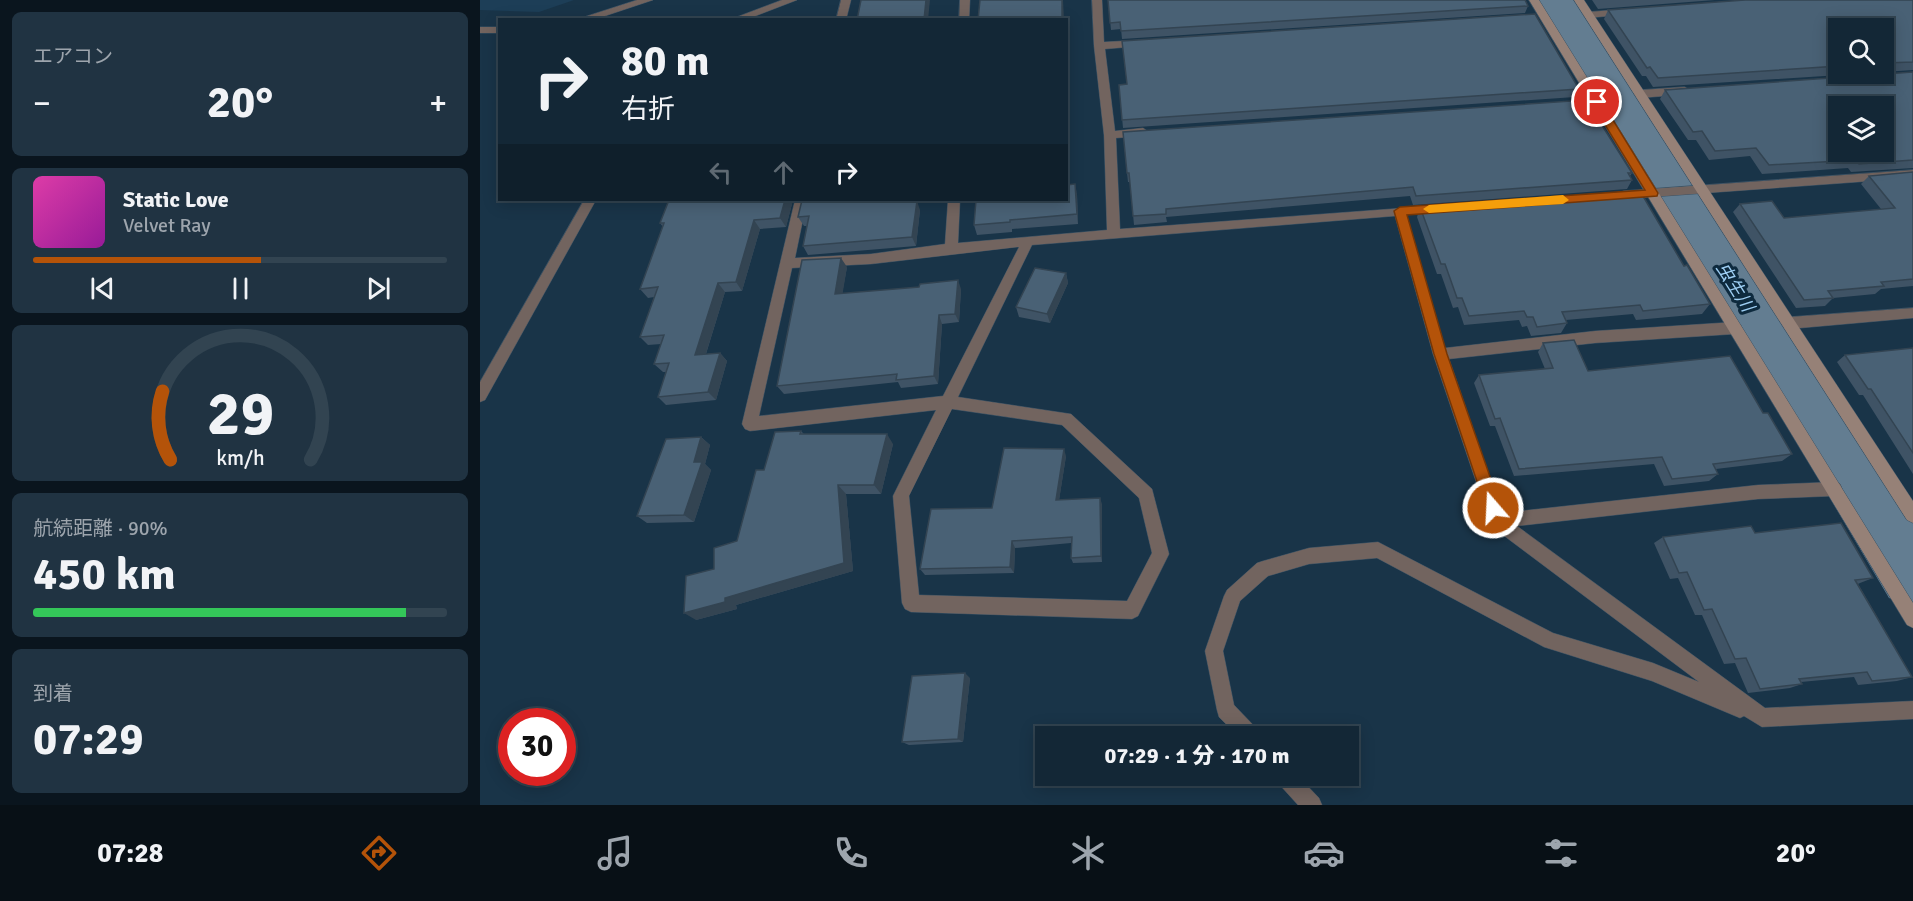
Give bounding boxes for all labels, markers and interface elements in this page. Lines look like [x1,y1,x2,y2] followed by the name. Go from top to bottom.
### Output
[1828,18,1894,162] map controls
[1828,18,1894,84] button: search
[621,36,710,87] text: 80 m
[522,42,600,120] icon: right
[33,44,113,69] text: エアコン
[207,75,273,130] text: 20°
[1571,76,1622,127] pin
[33,83,51,124] text: −
[429,83,447,124] text: +
[1580,85,1613,118] icon: arrive
[621,93,675,126] text: 右折
[1828,96,1894,162] button: layers
[704,156,737,189] icon: left
[767,156,800,189] icon: ahead
[830,156,863,189] icon: right
[123,186,229,213] text: Static Love
[123,213,211,238] text: Velvet Ray
[1711,258,1760,317] water label: 虫生川
[86,272,119,305] icon: previous
[224,272,257,305] icon: pause
[362,272,395,305] icon: next
[206,375,274,452] text: 29
[216,445,264,471] text: km/h
[1461,476,1525,540] position arrow
[33,516,168,541] text: 航続距離 · 90%
[33,547,176,602] text: 450 km
[33,681,73,706] text: 到着
[498,708,576,786] speed limit sign: 30
[33,712,143,767] text: 07:29
[1105,742,1289,769] text: 07:29 · 1 分 · 170 m
[358,832,400,874] icon: directions
[594,832,636,874] icon: music
[830,832,872,874] icon: phone
[1067,832,1109,874] icon: climate
[1303,832,1345,874] icon: car
[1540,832,1582,874] icon: filters
[97,837,163,870] text: 07:28
[1776,837,1816,870] text: 20°

